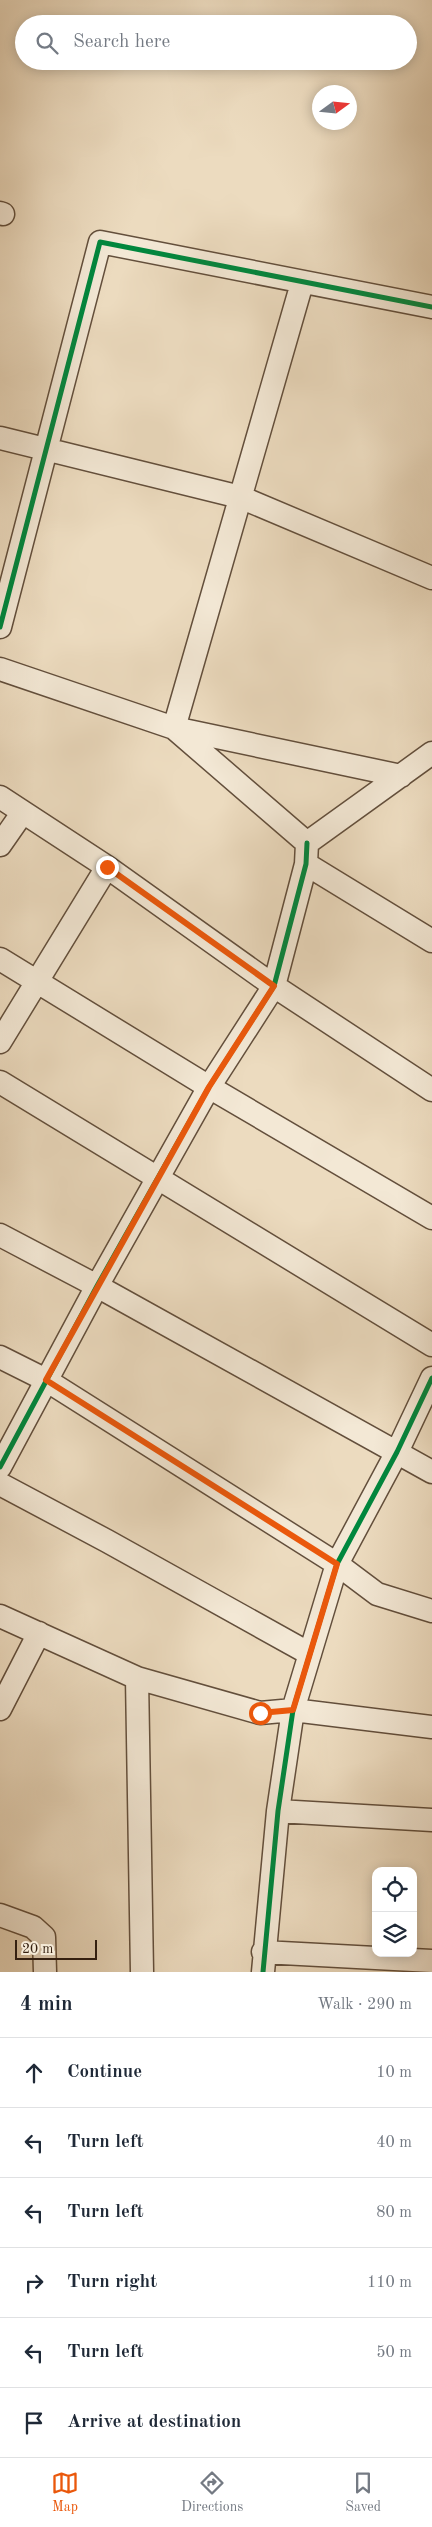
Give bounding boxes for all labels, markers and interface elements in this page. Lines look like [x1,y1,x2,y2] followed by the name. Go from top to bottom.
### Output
[15,15,417,70] search box
[33,29,61,57] icon: search
[73,33,170,52] text: Search here
[312,85,357,130] north arrow
[96,856,119,879] route end
[249,1702,272,1725] route start
[372,1867,417,1957] map controls
[372,1867,417,1912] button: locate
[372,1912,417,1957] button: layers
[15,1937,98,1960] scale bar
[22,1942,53,1956] text: 20 m
[20,1994,73,2015] text: 4 min
[317,1997,412,2013] text: Walk · 290 m
[20,2059,48,2087] icon: ahead
[67,2063,142,2082] text: Continue
[376,2065,412,2081] text: 10 m
[20,2129,48,2157] icon: left
[67,2133,144,2152] text: Turn left
[376,2135,412,2151] text: 40 m
[20,2199,48,2227] icon: left
[67,2203,144,2222] text: Turn left
[376,2205,412,2221] text: 80 m
[20,2269,48,2297] icon: right
[67,2273,157,2292] text: Turn right
[367,2275,412,2291] text: 110 m
[20,2339,48,2367] icon: left
[67,2343,144,2362] text: Turn left
[376,2345,412,2361] text: 50 m
[20,2409,48,2437] icon: arrive
[67,2413,241,2432] text: Arrive at destination
[51,2469,79,2516] tab: Map
[181,2469,243,2516] tab: Directions
[345,2469,381,2516] tab: Saved

